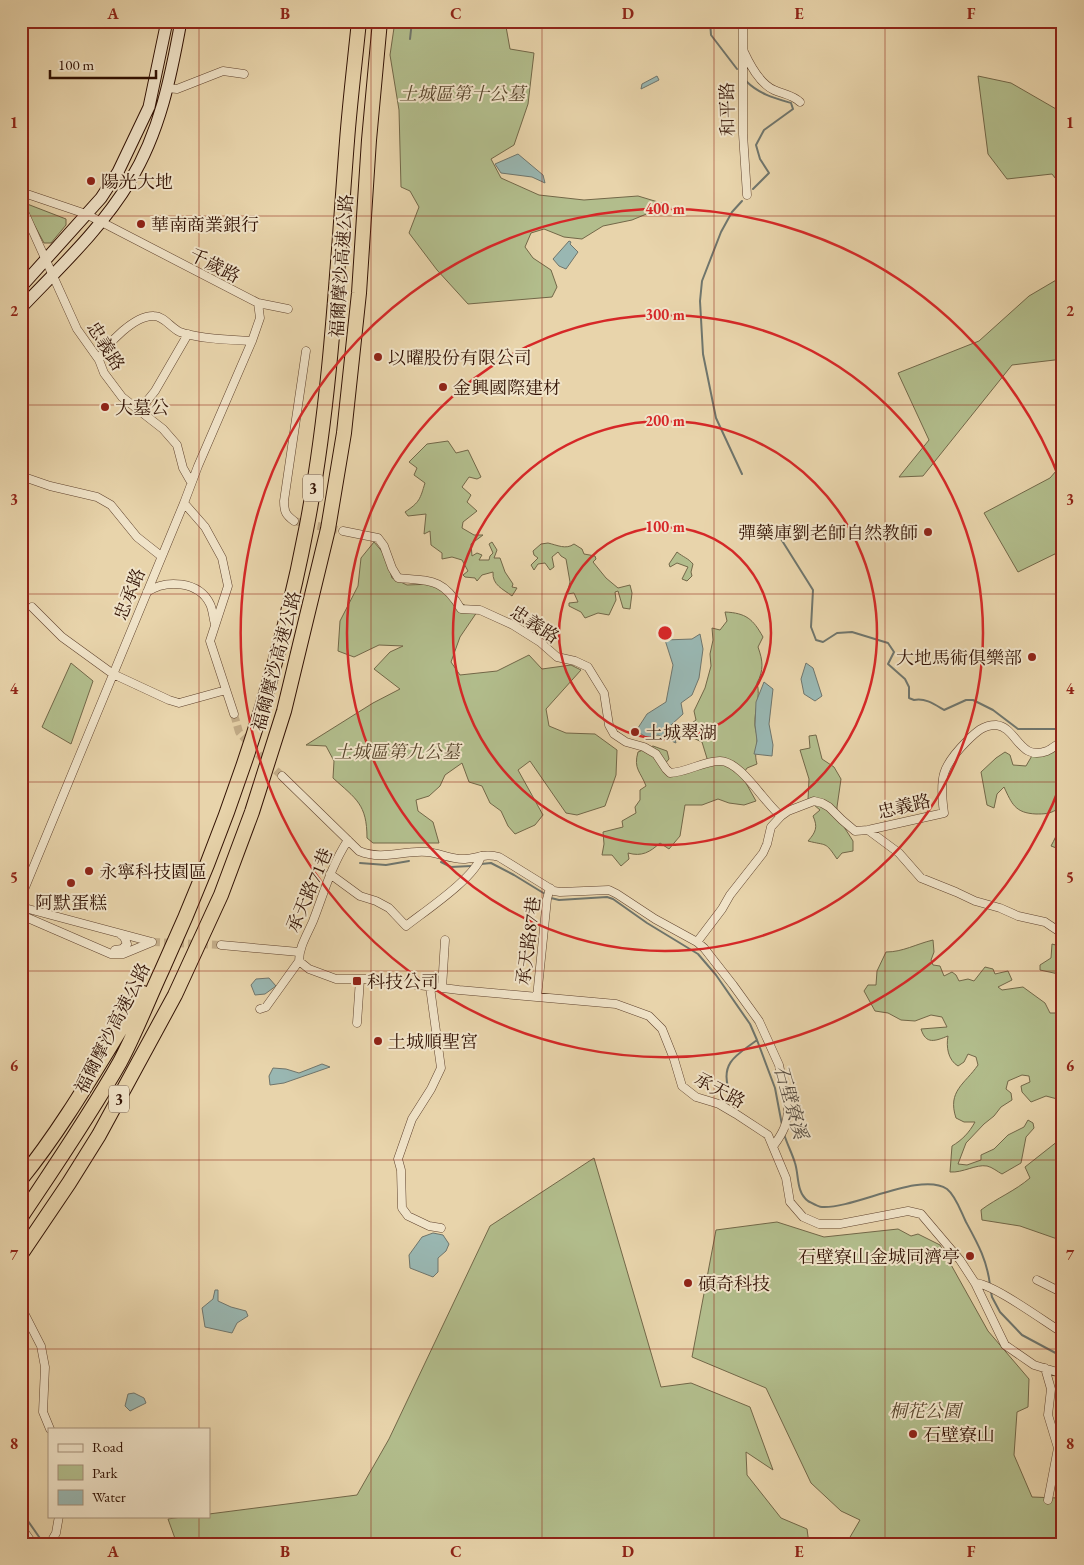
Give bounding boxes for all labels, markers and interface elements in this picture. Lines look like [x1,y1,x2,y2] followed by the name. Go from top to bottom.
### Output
[106,3,119,24] text: A
[280,3,290,24] text: B
[450,3,462,24] text: C
[622,3,634,24] text: D
[794,3,804,24] text: E
[967,3,976,24] text: F
[50,48,156,80] scale bar
[58,55,95,74] text: 100 m
[399,82,528,105] park label: 土城區第十公墓
[715,82,739,136] street label: 和平路
[10,112,18,133] text: 1
[1066,112,1074,133] text: 1
[101,170,173,193] place label: 陽光大地
[85,175,97,187] marker: 陽光大地
[325,193,357,339] street label: 福爾摩沙高速公路
[645,199,685,218] text: 400 m
[151,213,259,236] place label: 華南商業銀行
[135,218,147,230] marker: 華南商業銀行
[186,242,244,288] street label: 千歲路
[10,300,19,321] text: 2
[1066,300,1075,321] text: 2
[645,305,685,324] text: 300 m
[82,317,130,375] street label: 忠義路
[388,346,532,369] place label: 以曜股份有限公司
[372,351,384,363] marker: 以曜股份有限公司
[453,376,561,399] place label: 金興國際建材
[437,381,449,393] marker: 金興國際建材
[115,396,169,419] place label: 大墓公
[99,401,111,413] marker: 大墓公
[645,411,685,430] text: 200 m
[303,474,323,502] road number: 3
[10,489,18,510] text: 3
[1066,489,1074,510] text: 3
[645,517,685,536] text: 100 m
[738,521,918,544] place label: 彈藥庫劉老師自然教師
[922,526,934,538] marker: 彈藥庫劉老師自然教師
[108,565,150,623] street label: 忠承路
[246,588,306,734] street label: 福爾摩沙高速公路
[506,600,564,648] street label: 忠義路
[656,624,674,642] centre of rings
[896,646,1022,669] place label: 大地馬術俱樂部
[1026,651,1038,663] marker: 大地馬術俱樂部
[10,678,19,699] text: 4
[1066,678,1075,699] text: 4
[645,721,717,744] place label: 土城翠湖
[629,726,641,738] marker: 土城翠湖
[334,740,463,763] park label: 土城區第九公墓
[875,789,933,823] street label: 忠義路
[281,844,337,936] street label: 承天路71巷
[99,860,207,883] place label: 永寧科技園區
[83,865,95,877] marker: 永寧科技園區
[10,867,18,888] text: 5
[1066,867,1074,888] text: 5
[65,877,77,889] marker: 阿默蛋糕
[35,891,107,914] place label: 阿默蛋糕
[511,895,545,987] street label: 承天路87巷
[69,959,155,1097] street label: 福爾摩沙高速公路
[367,970,439,993] place label: 科技公司
[351,975,363,987] marker: 科技公司
[388,1030,478,1053] place label: 土城順聖宮
[372,1035,384,1047] marker: 土城順聖宮
[10,1055,19,1076] text: 6
[1066,1055,1075,1076] text: 6
[769,1062,814,1144] water label: 石壁寮溪
[691,1067,749,1113] street label: 承天路
[109,1086,129,1112] road number: 3
[10,1244,19,1265] text: 7
[1066,1244,1075,1265] text: 7
[798,1245,960,1268] place label: 石壁寮山金城同濟亭
[964,1250,976,1262] marker: 石壁寮山金城同濟亭
[698,1272,770,1295] place label: 碩奇科技
[682,1277,694,1289] marker: 碩奇科技
[889,1399,964,1422] park label: 桐花公園
[923,1423,995,1446] place label: 石壁寮山
[48,1428,210,1518] legend
[907,1428,919,1440] marker: 石壁寮山
[10,1433,18,1454] text: 8
[1066,1433,1074,1454] text: 8
[92,1437,124,1456] text: Road
[92,1463,119,1482] text: Park
[92,1487,126,1506] text: Water
[106,1541,119,1562] text: A
[280,1541,290,1562] text: B
[450,1541,462,1562] text: C
[622,1541,634,1562] text: D
[794,1541,804,1562] text: E
[967,1541,976,1562] text: F

